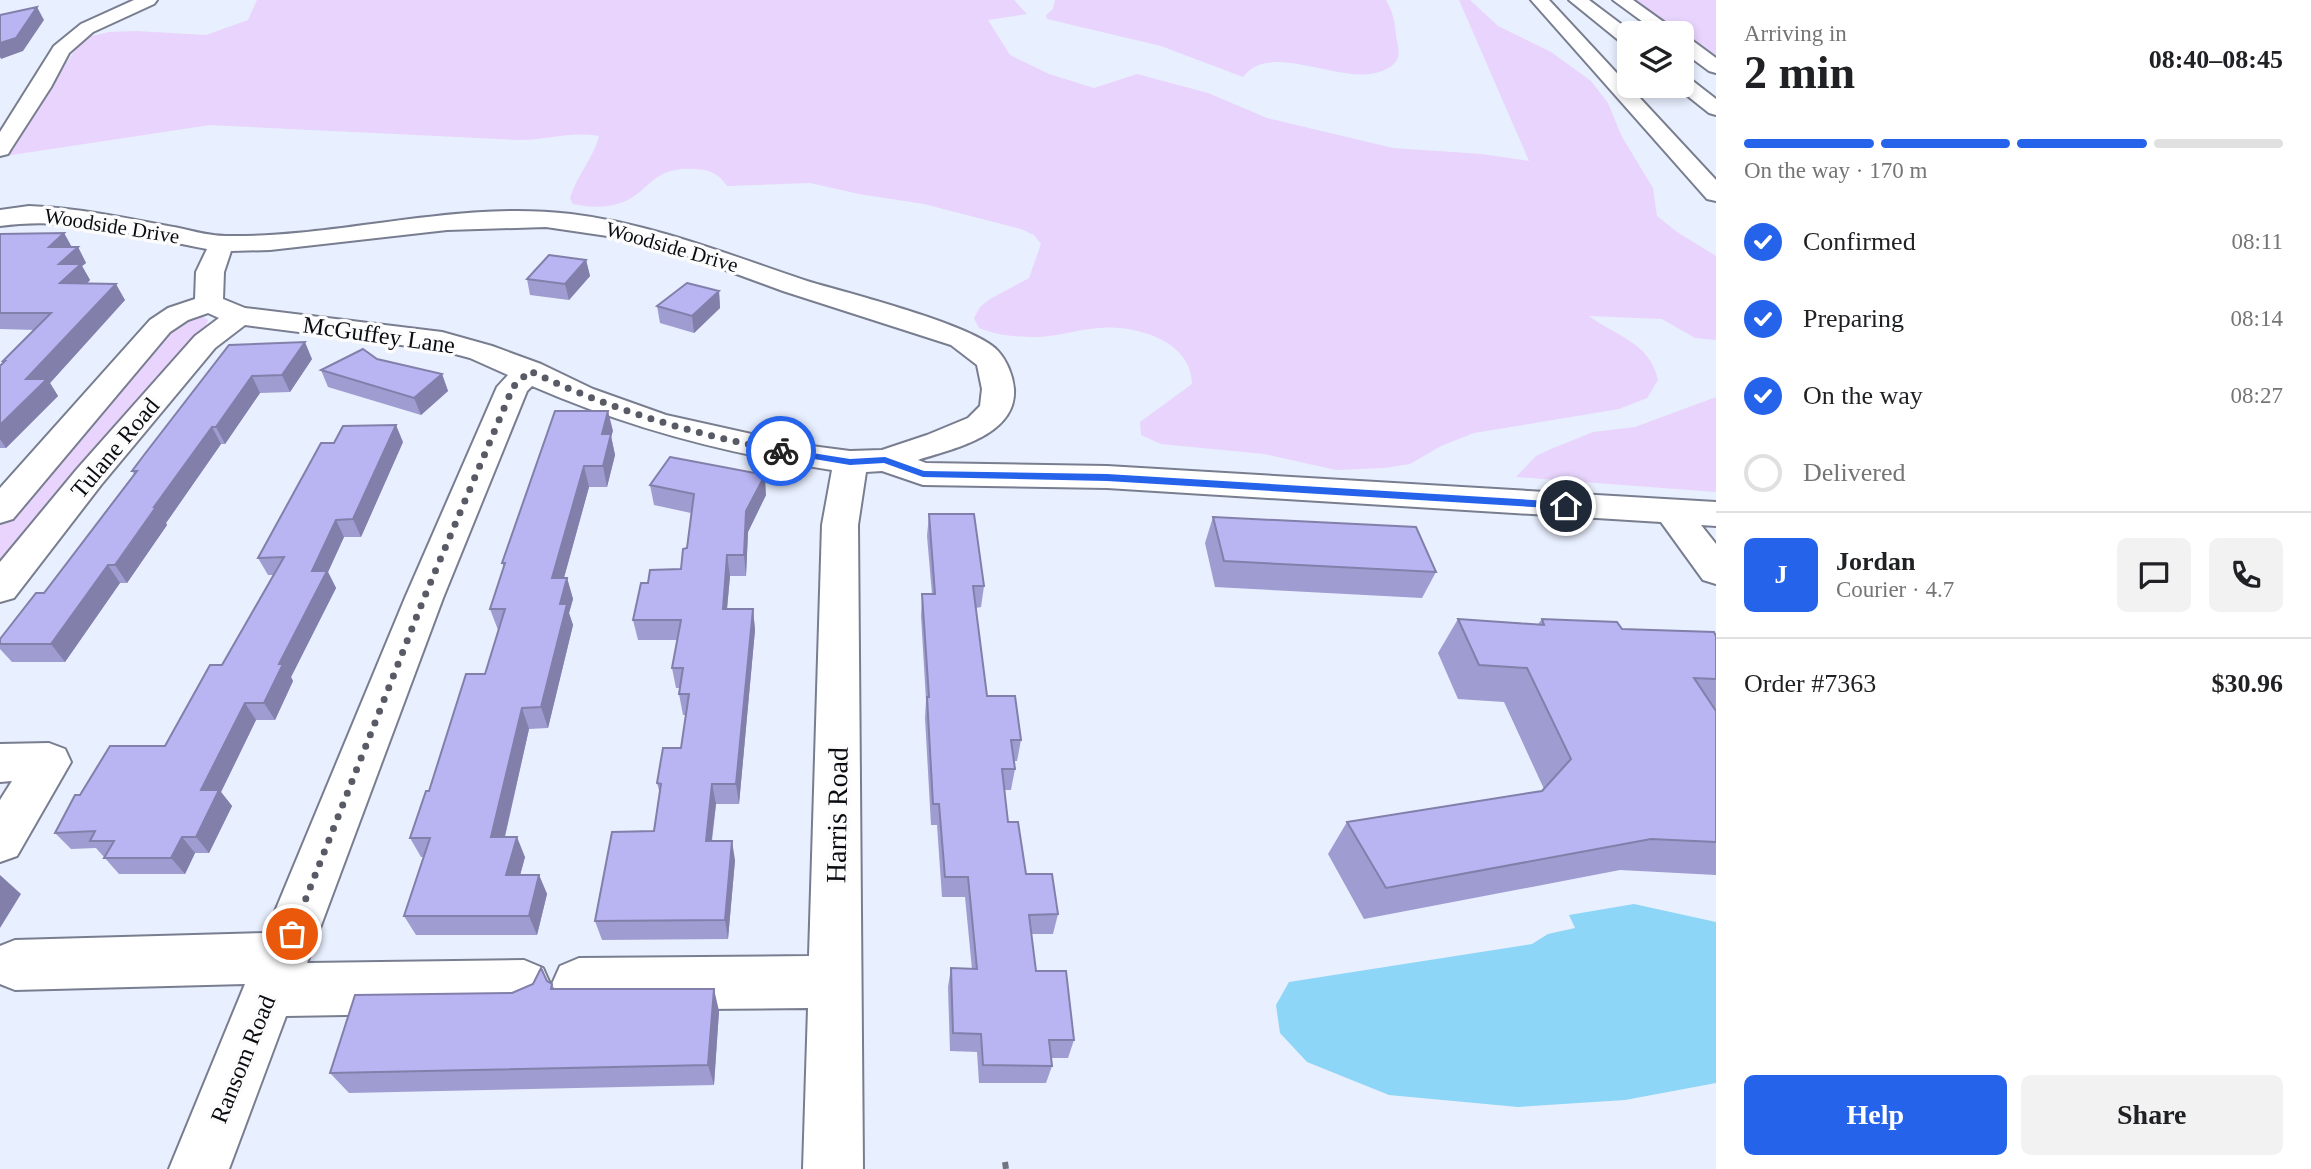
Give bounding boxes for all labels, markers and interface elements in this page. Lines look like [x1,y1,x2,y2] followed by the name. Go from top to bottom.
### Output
[1617,21,1694,98] map controls
[1617,21,1694,98] button: layers
[1744,21,1847,46] text: Arriving in
[2149,45,2283,74] text: 08:40–08:45
[1744,47,1855,98] text: 2 min
[1744,158,1927,183] text: On the way · 170 m
[43,203,181,249] street label: Woodside Drive
[603,217,741,277] street label: Woodside Drive
[1744,223,1782,261] icon: check
[1803,227,1916,256] text: Confirmed
[2231,229,2283,254] text: 08:11
[1744,300,1782,338] icon: check
[1803,304,1904,333] text: Preparing
[2231,306,2283,331] text: 08:14
[301,311,457,359] street label: McGuffey Lane
[1744,377,1782,415] icon: check
[1803,381,1923,410] text: On the way
[2231,383,2283,408] text: 08:27
[66,393,164,503] street label: Tulane Road
[746,416,816,486] courier
[762,432,800,470] icon: bike
[1803,458,1906,487] text: Delivered
[1536,476,1596,536] pin
[1547,487,1585,525] icon: home
[2117,538,2191,612] button: chat
[2209,538,2283,612] button: phone
[1836,547,1915,576] text: Jordan
[1775,560,1788,589] text: J
[1836,577,1954,602] text: Courier · 4.7
[1744,669,1876,698] text: Order #7363
[2212,669,2283,698] text: $30.96
[820,747,854,883] street label: Harris Road
[262,904,322,964] pin
[273,915,311,953] icon: bag
[206,991,280,1127] street label: Ransom Road
[1744,1075,2007,1155] button: Help
[2021,1075,2283,1155] button: Share

